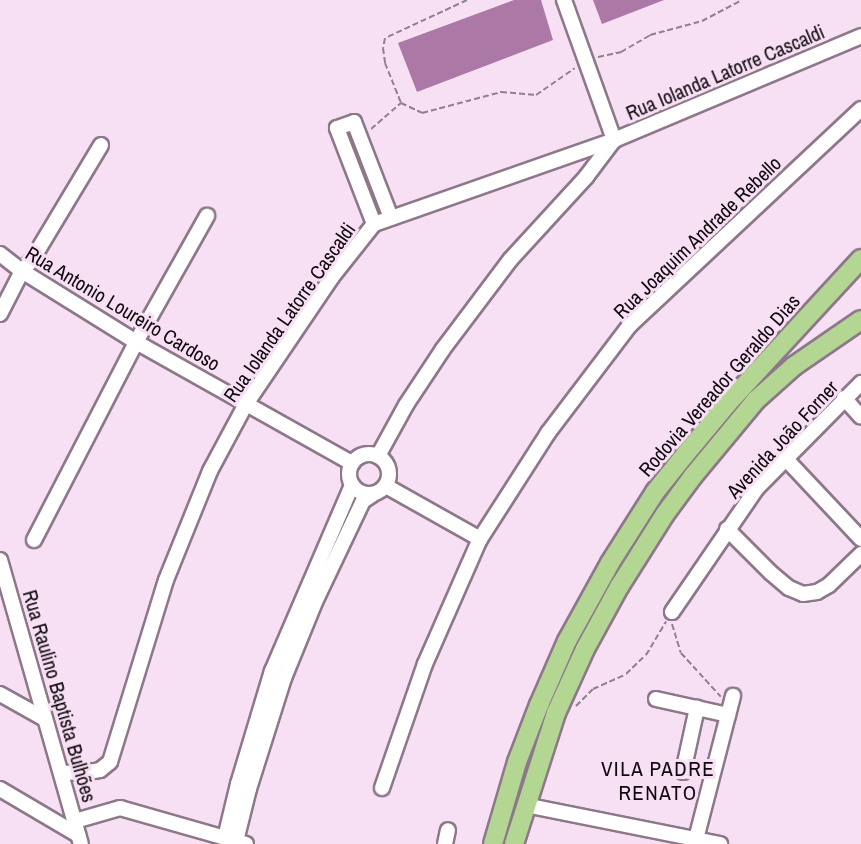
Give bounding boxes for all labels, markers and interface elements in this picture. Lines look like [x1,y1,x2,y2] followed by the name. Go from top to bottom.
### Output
[622,19,828,125] street label: Rua Iolanda Latorre Cascaldi
[608,150,786,324] street label: Rua Joaquim Andrade Rebello
[218,218,360,406] street label: Rua Iolanda Latorre Cascaldi
[21,240,225,376] street label: Rua Antonio Loureiro Cardoso
[633,289,805,481] street label: Rodovia Vereador Geraldo Dias
[721,375,843,503] street label: Avenida João Forner
[18,587,102,805] street label: Rua Raulino Baptista Bulhões
[600,756,716,806] district label: VILA PADRE RENATO

